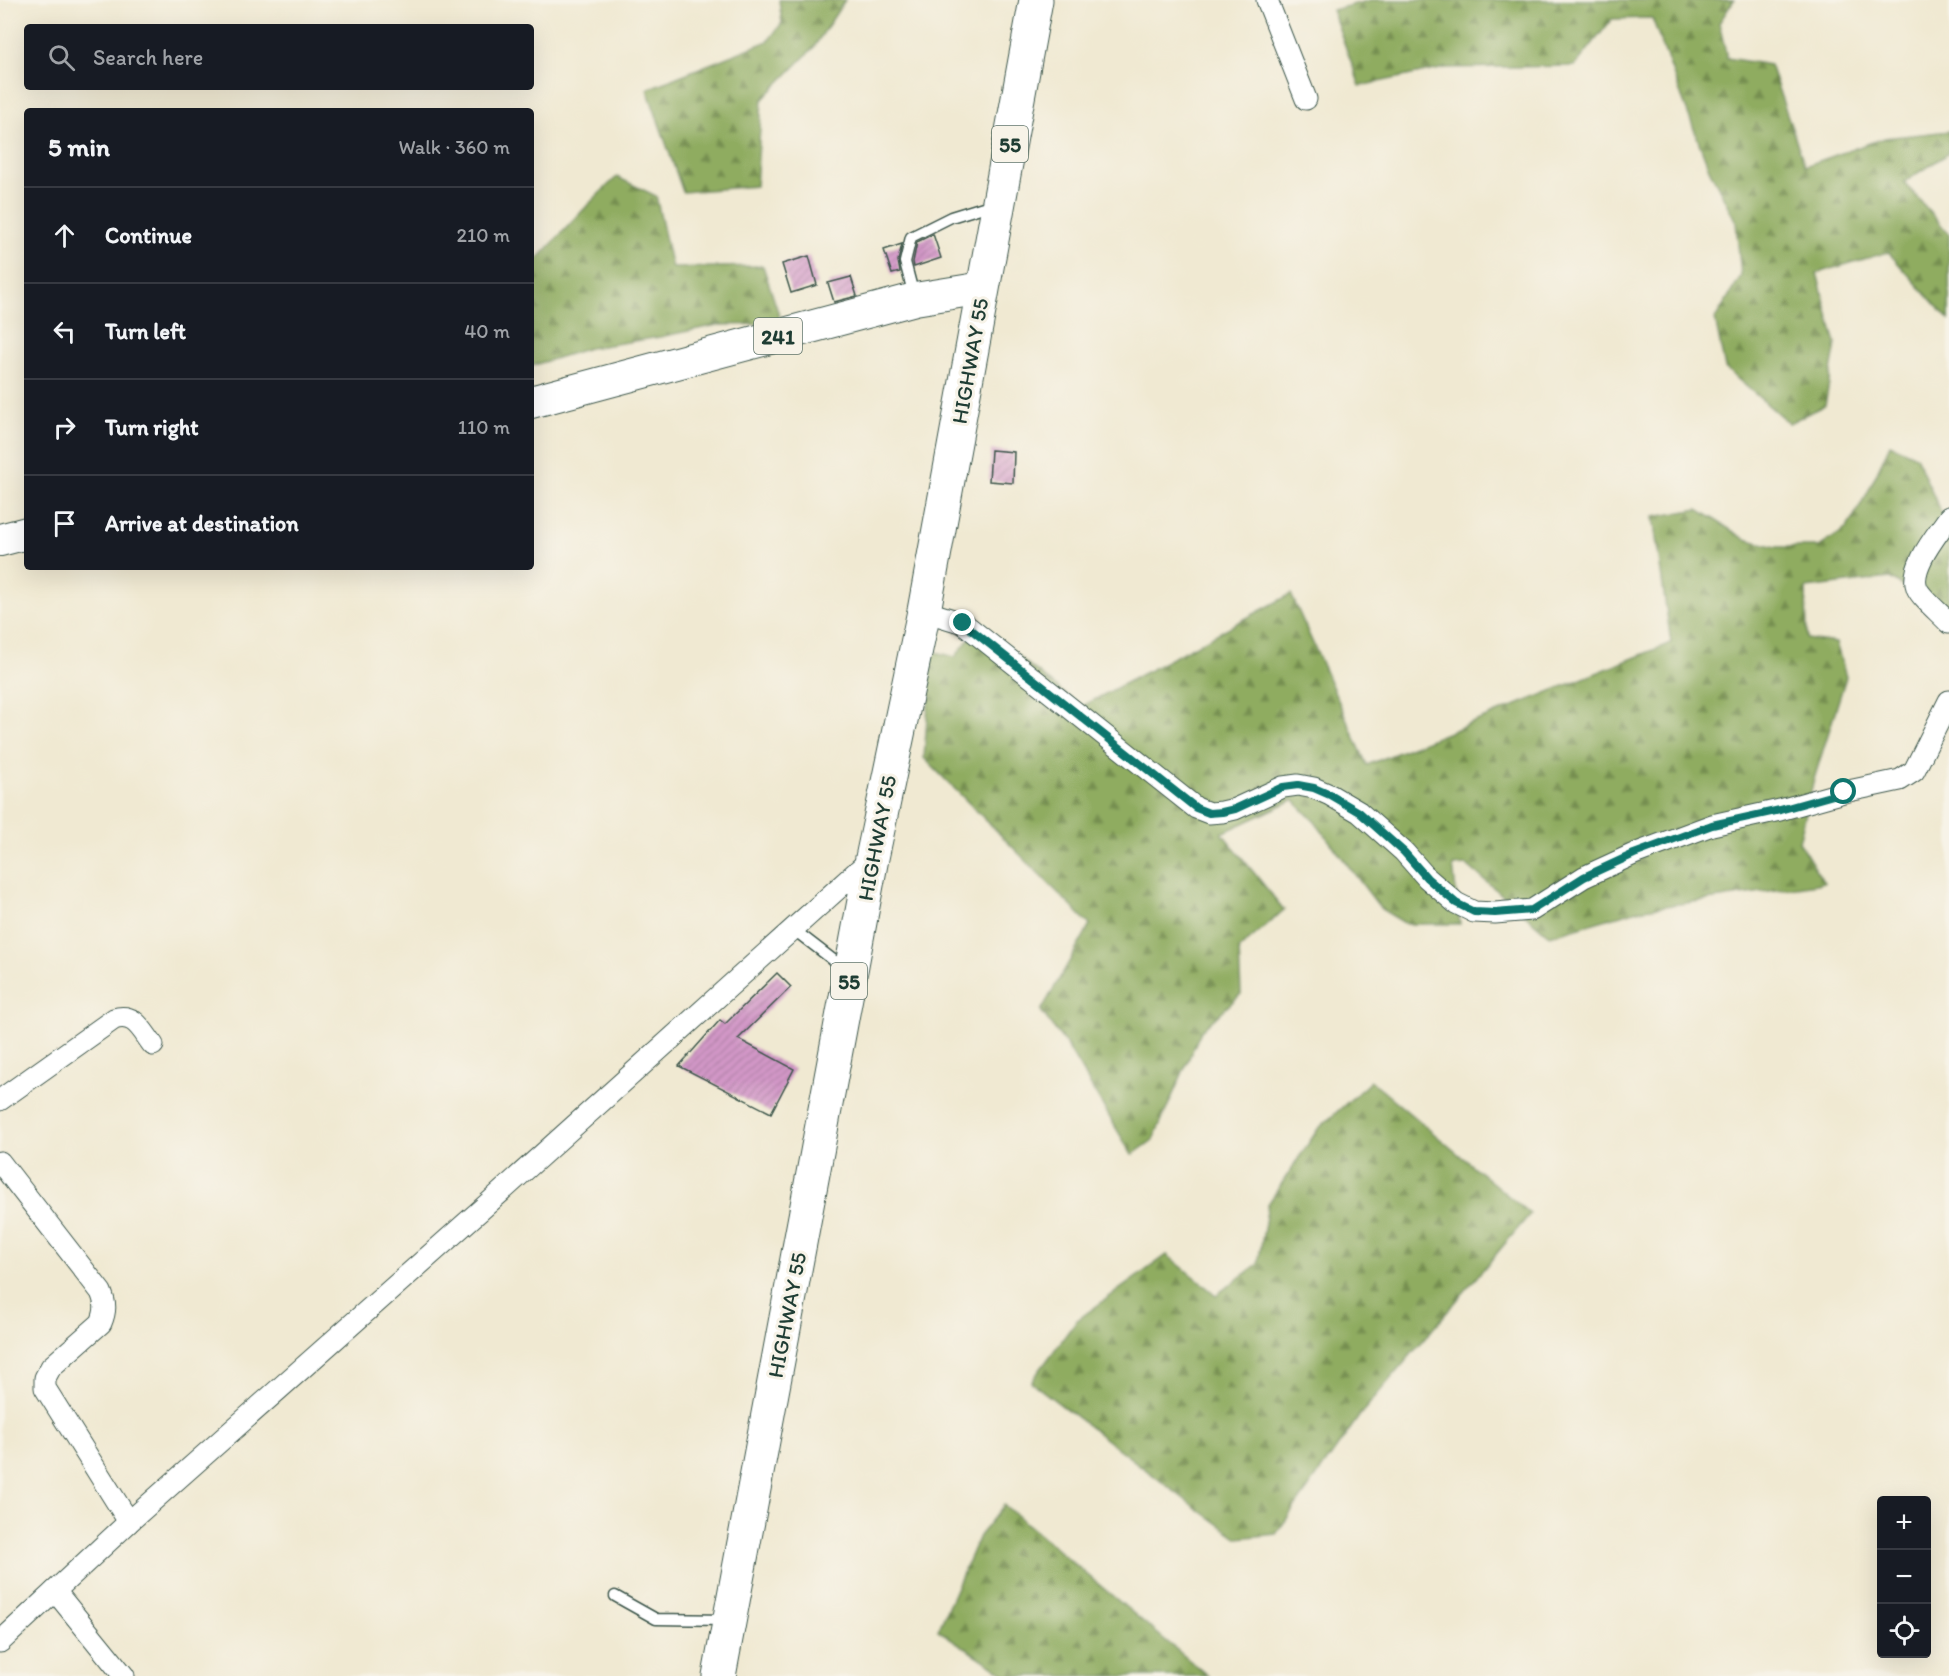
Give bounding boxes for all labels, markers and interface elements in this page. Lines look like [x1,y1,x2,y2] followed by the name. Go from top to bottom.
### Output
[24,24,534,90] search box
[45,41,78,74] icon: search
[93,44,203,71] text: Search here
[992,126,1028,162] road number: 55
[48,131,110,163] text: 5 min
[398,135,510,159] text: Walk · 360 m
[48,219,81,252] icon: ahead
[105,222,192,249] text: Continue
[457,223,510,247] text: 210 m
[946,296,994,426] street label: HIGHWAY 55
[48,315,81,348] icon: left
[105,318,186,345] text: Turn left
[754,318,802,354] road number: 241
[464,319,510,343] text: 40 m
[48,411,81,444] icon: right
[105,414,199,441] text: Turn right
[458,415,510,439] text: 110 m
[48,507,81,540] icon: arrive
[105,510,299,537] text: Arrive at destination
[949,609,975,635] route end
[852,773,902,903] street label: HIGHWAY 55
[1830,778,1856,804] route start
[831,963,867,999] road number: 55
[762,1250,812,1380] street label: HIGHWAY 55
[1877,1496,1931,1658] map controls
[1877,1496,1931,1550] button: +
[1877,1550,1931,1604] button: −
[1877,1604,1931,1658] button: locate

